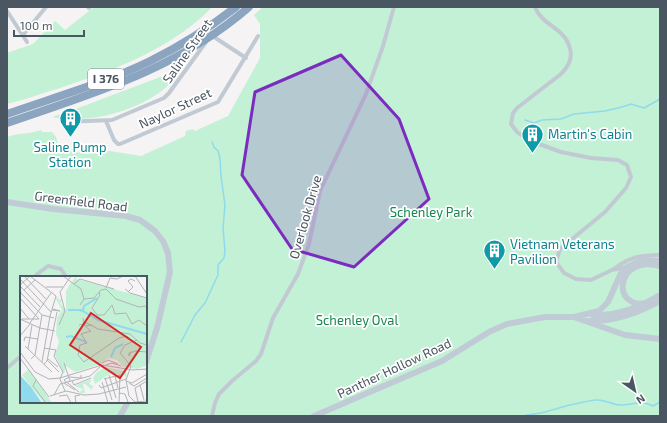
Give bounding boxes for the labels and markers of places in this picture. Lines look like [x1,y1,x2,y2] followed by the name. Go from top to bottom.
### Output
[57,106,83,139] building icon: Saline Pump Station
[520,121,546,154] building icon: Martin's Cabin
[548,126,632,142] place label: Martin's Cabin
[34,139,106,170] place label: Saline Pump Station
[510,236,615,267] place label: Vietnam Veterans Pavilion
[481,238,507,271] building icon: Vietnam Veterans Pavilion

